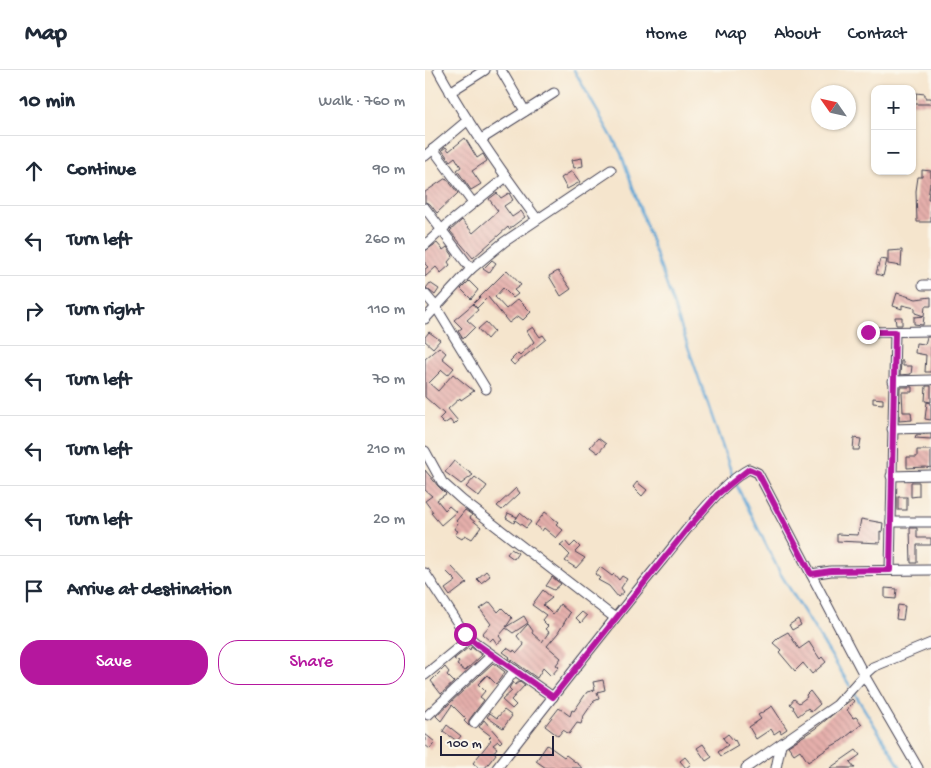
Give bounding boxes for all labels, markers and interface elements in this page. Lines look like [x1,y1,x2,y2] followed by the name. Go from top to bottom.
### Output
[25,20,67,49] text: Map
[645,24,687,45] text: Home
[715,24,746,45] text: Map
[774,24,820,45] text: About
[848,24,906,45] text: Contact
[811,85,856,130] north arrow
[871,85,916,175] map controls
[871,85,916,130] button: +
[20,90,75,115] text: 10 min
[319,93,405,112] text: Walk · 760 m
[871,130,916,175] button: −
[20,157,48,185] icon: ahead
[67,159,136,182] text: Continue
[373,161,405,180] text: 90 m
[20,227,48,255] icon: left
[67,229,131,252] text: Turn left
[365,231,405,250] text: 260 m
[20,297,48,325] icon: right
[67,299,143,322] text: Turn right
[368,301,405,320] text: 110 m
[857,321,880,344] route end
[20,367,48,395] icon: left
[67,369,131,392] text: Turn left
[372,371,405,390] text: 70 m
[20,437,48,465] icon: left
[67,439,131,462] text: Turn left
[366,441,405,460] text: 210 m
[20,507,48,535] icon: left
[67,509,131,532] text: Turn left
[373,511,405,530] text: 20 m
[20,577,48,605] icon: arrive
[67,579,231,602] text: Arrive at destination
[454,623,477,646] route start
[20,640,208,685] button: Save
[218,640,405,685] button: Share
[440,733,554,756] scale bar
[447,736,482,753] text: 100 m

